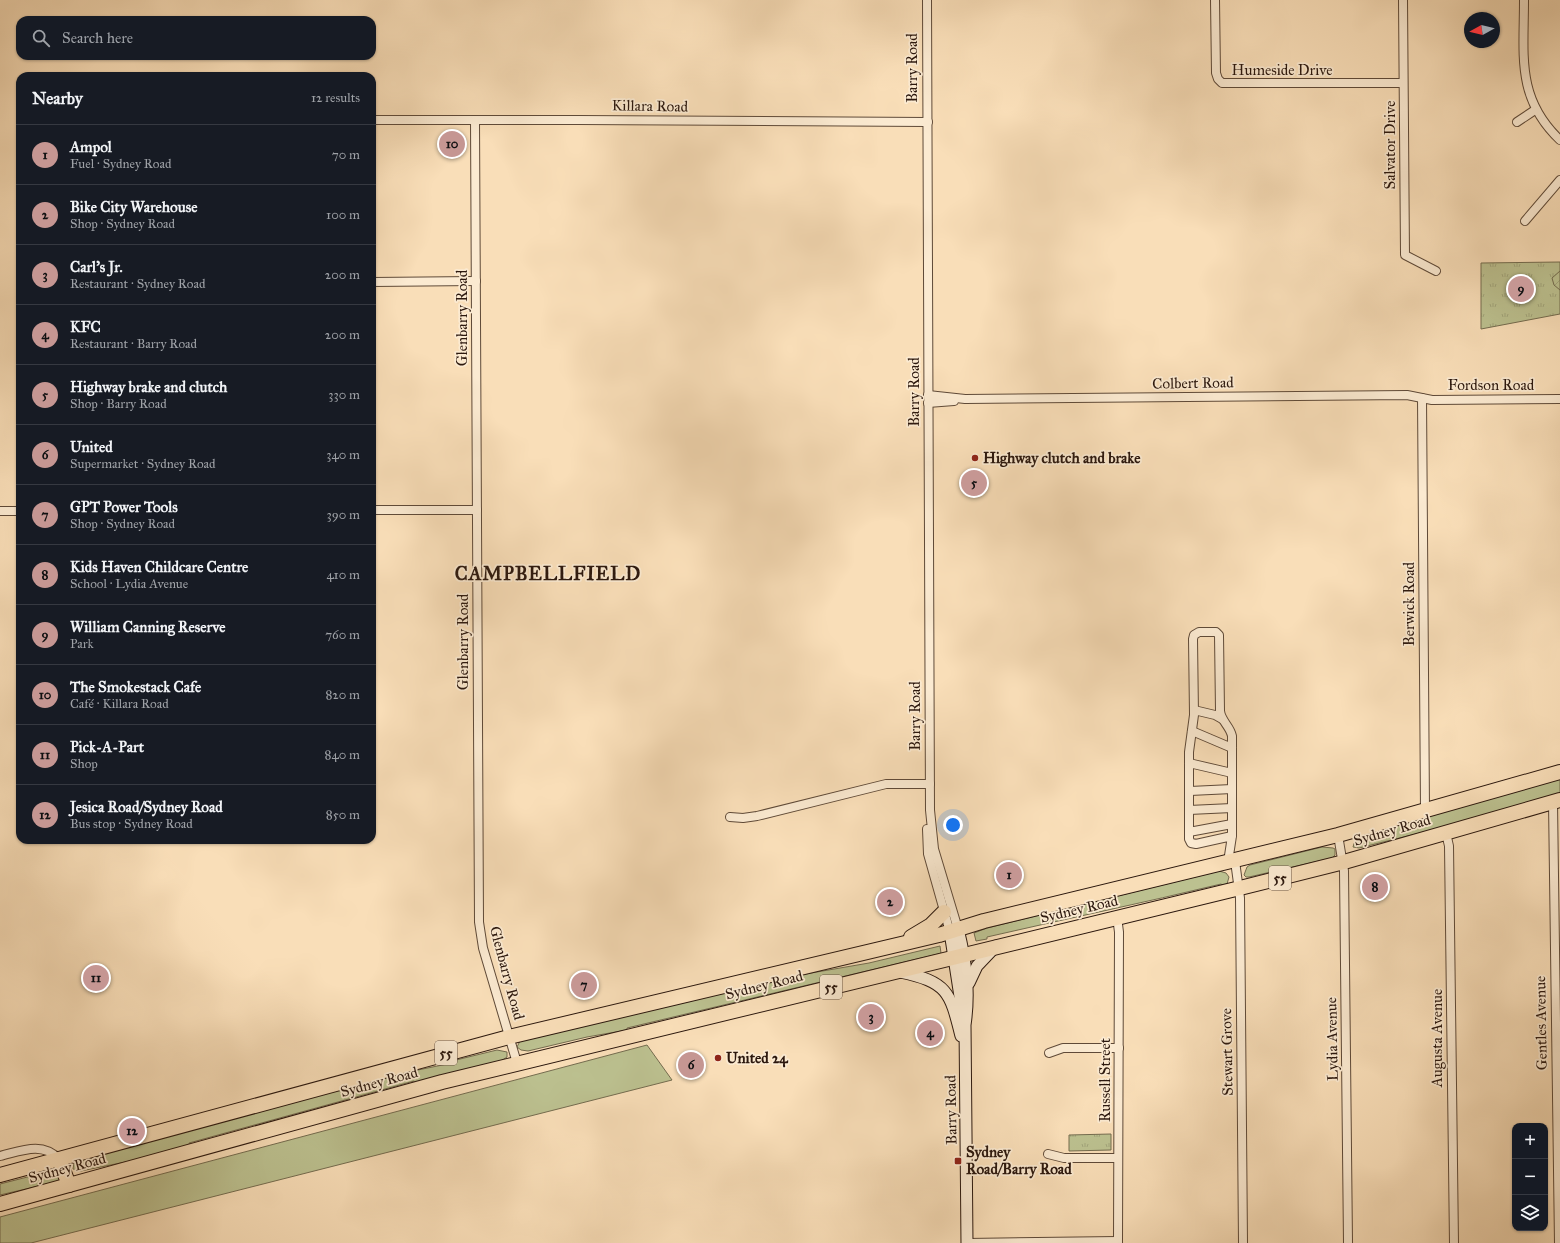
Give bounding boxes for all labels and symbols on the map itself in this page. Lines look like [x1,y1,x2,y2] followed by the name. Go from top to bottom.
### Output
[1464,12,1500,48] north arrow
[903,33,921,103] street label: Barry Road
[1232,61,1332,79] street label: Humeside Drive
[612,96,689,116] street label: Killara Road
[1381,101,1399,189] street label: Salvator Drive
[439,129,465,159] pin: 10
[453,269,471,366] street label: Glenbarry Road
[1508,274,1534,304] pin: 9
[905,357,923,427] street label: Barry Road
[1152,373,1234,393] street label: Colbert Road
[1448,376,1535,394] street label: Fordson Road
[983,449,1141,468] place label: Highway clutch and brake
[970,453,980,463] marker: Highway clutch and brake
[961,468,987,498] pin: 5
[1400,561,1418,646] street label: Berwick Road
[455,562,641,585] district label: CAMPBELLFIELD
[454,593,472,690] street label: Glenbarry Road
[906,681,924,751] street label: Barry Road
[1351,810,1433,850] street label: Sydney Road
[943,815,963,835] your location
[996,860,1022,890] pin: 1
[1269,866,1291,890] road number: 55
[1362,872,1388,902] pin: 8
[877,887,903,917] pin: 2
[1038,891,1120,927] street label: Sydney Road
[486,924,528,1022] street label: Glenbarry Road
[83,963,109,993] pin: 11
[723,967,805,1003] street label: Sydney Road
[571,970,597,1000] pin: 7
[820,975,842,999] road number: 55
[1531,976,1551,1070] street label: Gentles Avenue
[1428,989,1446,1088] street label: Augusta Avenue
[1322,997,1342,1081] street label: Lydia Avenue
[858,1002,884,1032] pin: 3
[1217,1008,1237,1096] street label: Stewart Grove
[917,1018,943,1048] pin: 4
[1096,1037,1114,1122] street label: Russell Street
[435,1041,457,1065] road number: 55
[726,1049,788,1068] place label: United 24
[678,1050,704,1080] pin: 6
[713,1053,723,1063] marker: United 24
[338,1063,420,1101] street label: Sydney Road
[941,1075,961,1145] street label: Barry Road
[119,1116,145,1146] pin: 12
[966,1143,1072,1179] place label: Sydney Road/Barry Road
[26,1149,108,1187] street label: Sydney Road
[953,1156,963,1166] marker: Sydney Road/Barry Road

